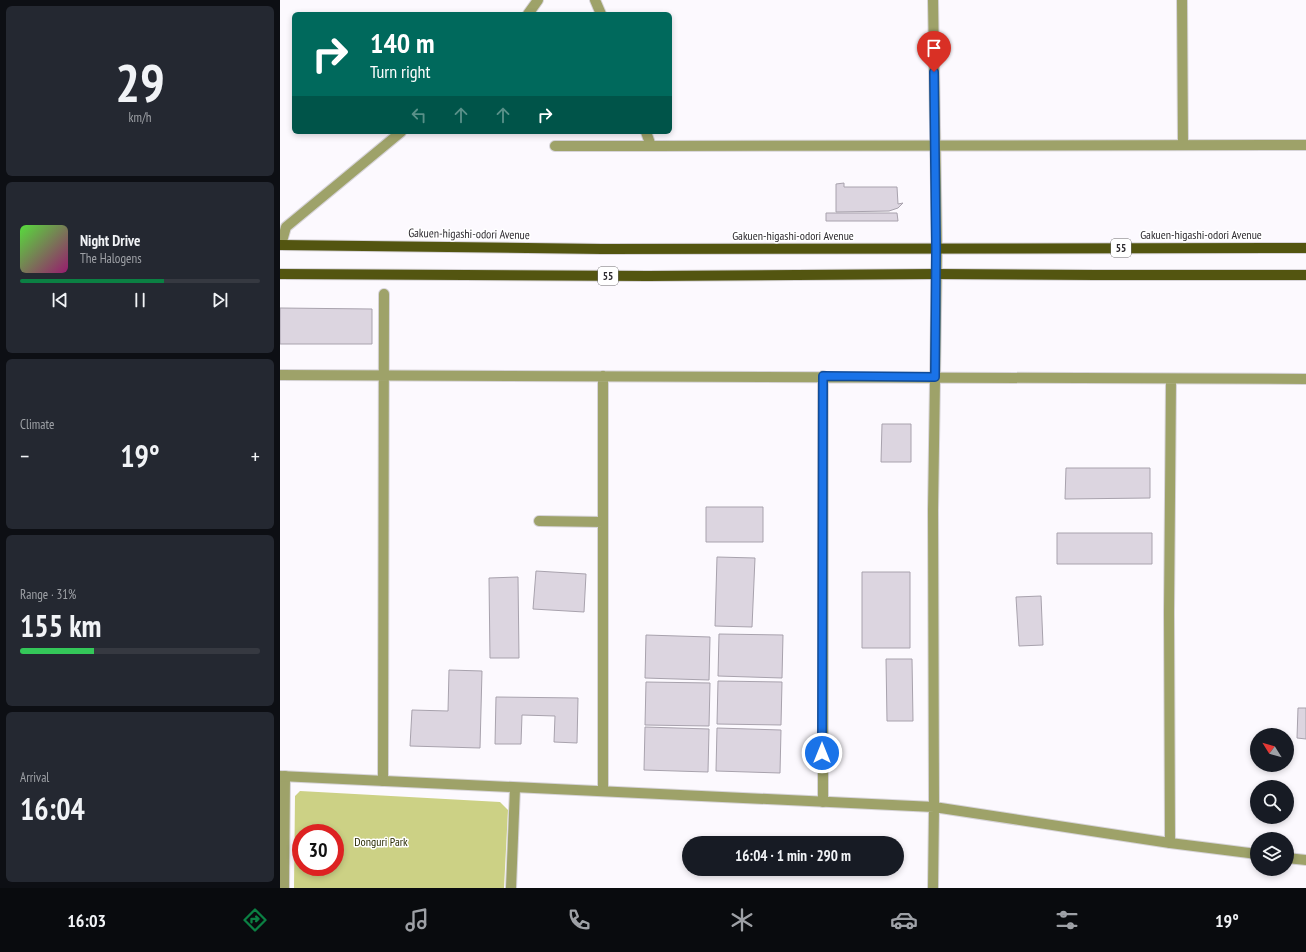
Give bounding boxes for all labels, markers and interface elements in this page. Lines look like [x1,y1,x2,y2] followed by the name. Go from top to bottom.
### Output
[370,24,434,61] text: 140 m
[304,28,356,80] icon: right
[917,31,951,72] pin
[923,37,945,59] icon: arrive
[115,49,165,116] text: 29
[370,60,430,83] text: Turn right
[408,104,430,126] icon: left
[450,104,472,126] icon: ahead
[492,104,514,126] icon: ahead
[534,104,556,126] icon: right
[128,109,152,126] text: km/h
[408,225,530,242] street label: Gakuen-higashi-odori Avenue
[1140,227,1262,242] street label: Gakuen-higashi-odori Avenue
[732,228,854,243] street label: Gakuen-higashi-odori Avenue
[80,231,140,250] text: Night Drive
[1111,239,1131,257] road number: 55
[80,250,142,267] text: The Halogens
[598,267,618,285] road number: 55
[49,289,71,311] icon: previous
[129,289,151,311] icon: pause
[209,289,231,311] icon: next
[20,416,54,433] text: Climate
[120,436,160,475] text: 19°
[20,442,29,470] text: −
[251,442,260,470] text: +
[20,586,76,603] text: Range · 31%
[20,606,101,645] text: 155 km
[1250,728,1294,772] north arrow
[1250,728,1294,876] map controls
[801,732,843,774] position arrow
[20,769,49,786] text: Arrival
[1250,780,1294,824] button: search
[20,789,85,828] text: 16:04
[292,824,344,876] speed limit sign: 30
[1250,832,1294,876] button: layers
[354,834,408,849] park label: Donguri Park
[735,846,851,865] text: 16:04 · 1 min · 290 m
[241,906,269,934] icon: directions
[403,906,431,934] icon: music
[565,906,593,934] icon: phone
[728,906,756,934] icon: climate
[890,906,918,934] icon: car
[1053,906,1081,934] icon: filters
[67,909,106,932] text: 16:03
[1215,909,1239,932] text: 19°

